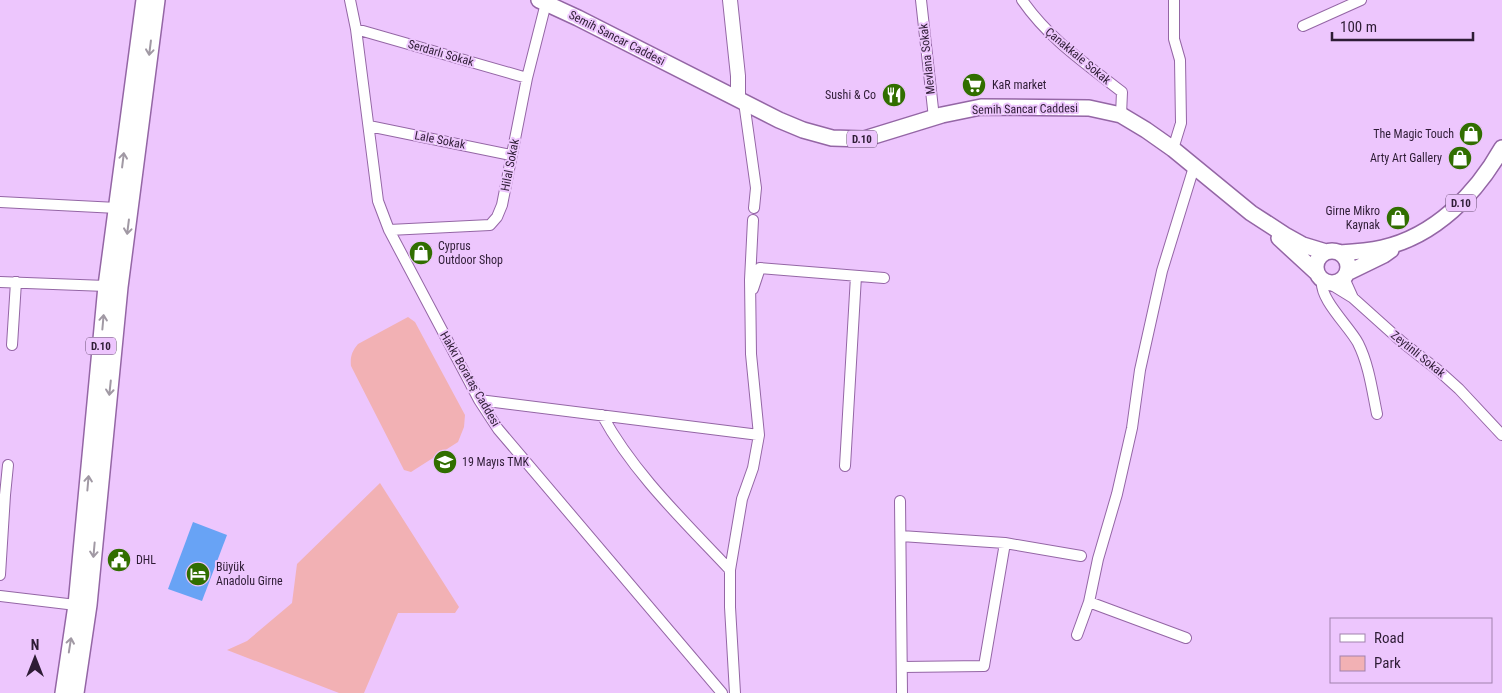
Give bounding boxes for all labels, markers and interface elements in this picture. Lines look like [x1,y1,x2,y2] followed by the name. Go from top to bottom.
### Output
[567,8,667,68] street label: Semih Sancar Caddesi
[1332,10,1473,42] scale bar
[1340,18,1377,36] text: 100 m
[916,22,938,95] street label: Mevlana Sokak
[1043,25,1114,88] street label: Çanakkale Sokak
[406,37,476,69] street label: Serdarlı Sokak
[145,40,155,56] one-way arrow
[961,72,987,98] supermarket icon: KaR market
[992,78,1047,92] place label: KaR market
[881,82,907,108] restaurant icon: Sushi & Co
[825,88,876,102] place label: Sushi & Co
[972,101,1078,117] street label: Semih Sancar Caddesi
[1458,121,1484,147] shop icon: The Magic Touch
[1373,127,1454,141] place label: The Magic Touch
[413,128,467,152] street label: Lale Sokak
[847,130,877,148] road number: D.10
[498,137,522,192] street label: Hilal Sokak
[1447,145,1473,171] shop icon: Arty Art Gallery
[1370,151,1442,165] place label: Arty Art Gallery
[118,153,128,169] one-way arrow
[1446,194,1476,212] road number: D.10
[1326,204,1381,232] place label: Girne Mikro Kaynak
[1385,205,1411,231] shop icon: Girne Mikro Kaynak
[123,219,133,235] one-way arrow
[438,239,503,267] place label: Cyprus Outdoor Shop
[408,240,434,266] shop icon: Cyprus Outdoor Shop
[98,314,108,330] one-way arrow
[1388,328,1448,381] street label: Zeytinli Sokak
[437,329,503,429] street label: Hakkı Borataş Caddesi
[86,338,116,354] road number: D.10
[105,380,115,396] one-way arrow
[432,449,458,475] school or university icon: 19 Mayıs TMK
[462,455,529,469] place label: 19 Mayıs TMK
[83,476,93,492] one-way arrow
[90,542,99,558] one-way arrow
[106,547,132,573] public building icon: DHL
[136,553,156,567] place label: DHL
[216,560,283,588] place label: Büyük Anadolu Girne
[185,561,211,587] hotel icon: Büyük Anadolu Girne
[1330,618,1492,683] legend
[1374,629,1404,647] text: Road
[10,633,60,683] north arrow
[31,637,39,653] text: N
[66,637,76,653] one-way arrow
[1374,654,1401,672] text: Park

